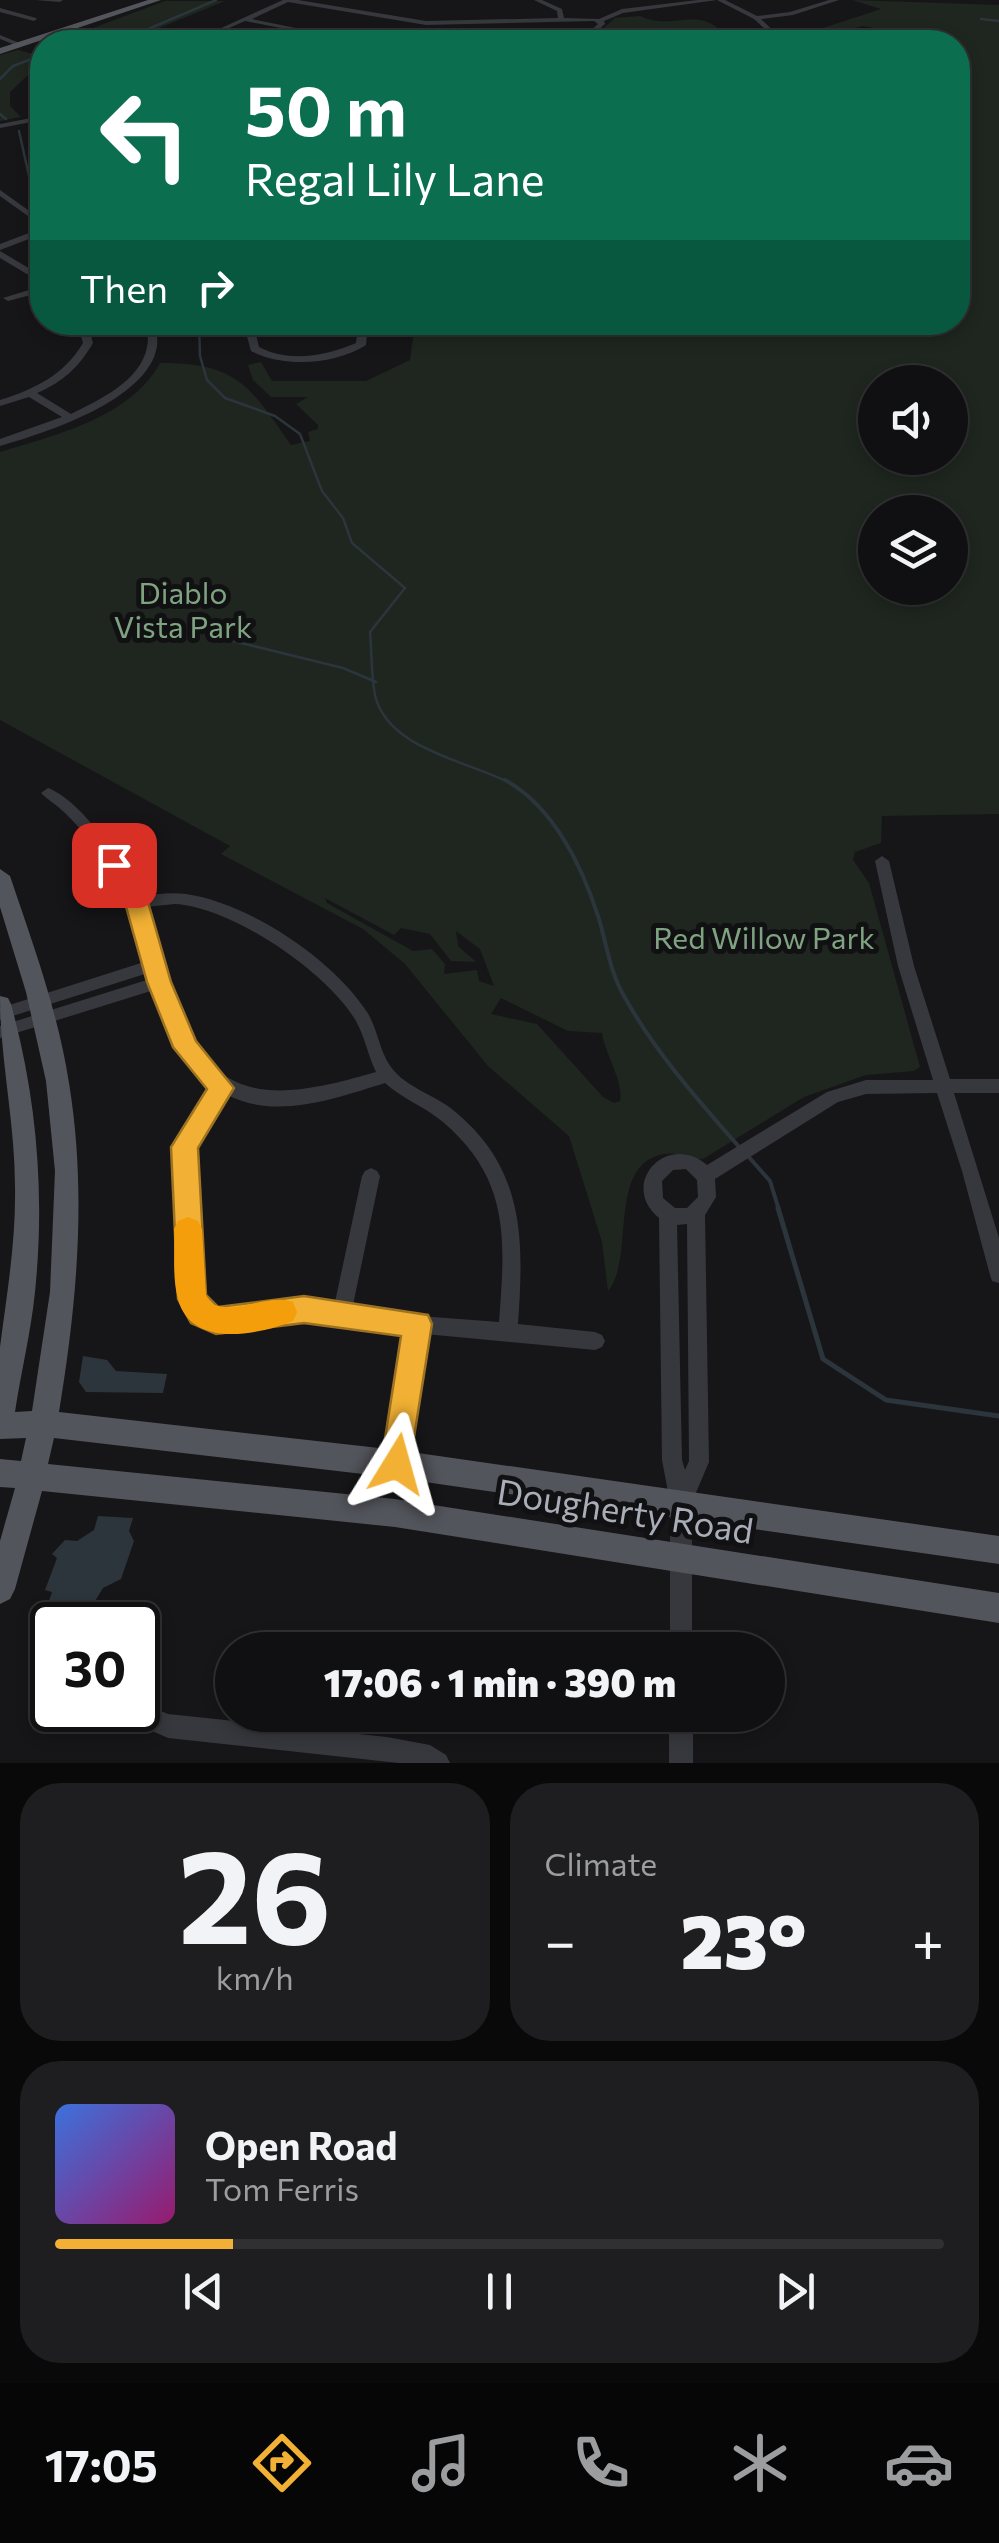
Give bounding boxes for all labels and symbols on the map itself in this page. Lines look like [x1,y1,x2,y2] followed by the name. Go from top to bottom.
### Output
[114,573,252,644] park label: Diablo Vista Park
[72,823,157,908] pin
[653,918,875,955] park label: Red Willow Park
[345,1412,449,1516] position arrow
[494,1468,756,1551] street label: Dougherty Road
[30,1602,160,1732] speed limit sign: 30

